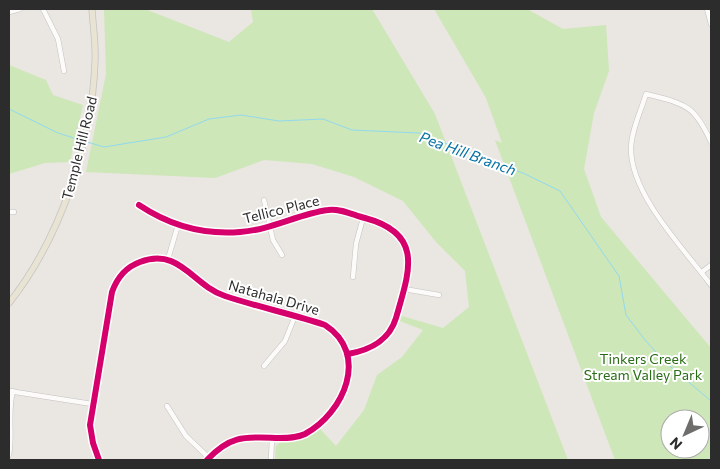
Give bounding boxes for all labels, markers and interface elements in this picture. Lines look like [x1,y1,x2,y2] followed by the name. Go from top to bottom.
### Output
[58,95,100,201] street label: Temple Hill Road
[417,127,519,179] water label: Pea Hill Branch
[241,191,321,227] street label: Tellico Place
[227,276,321,318] street label: Natahala Drive
[584,350,703,383] park label: Tinkers Creek Stream Valley Park
[660,409,710,459] north arrow
[666,434,685,453] text: N

